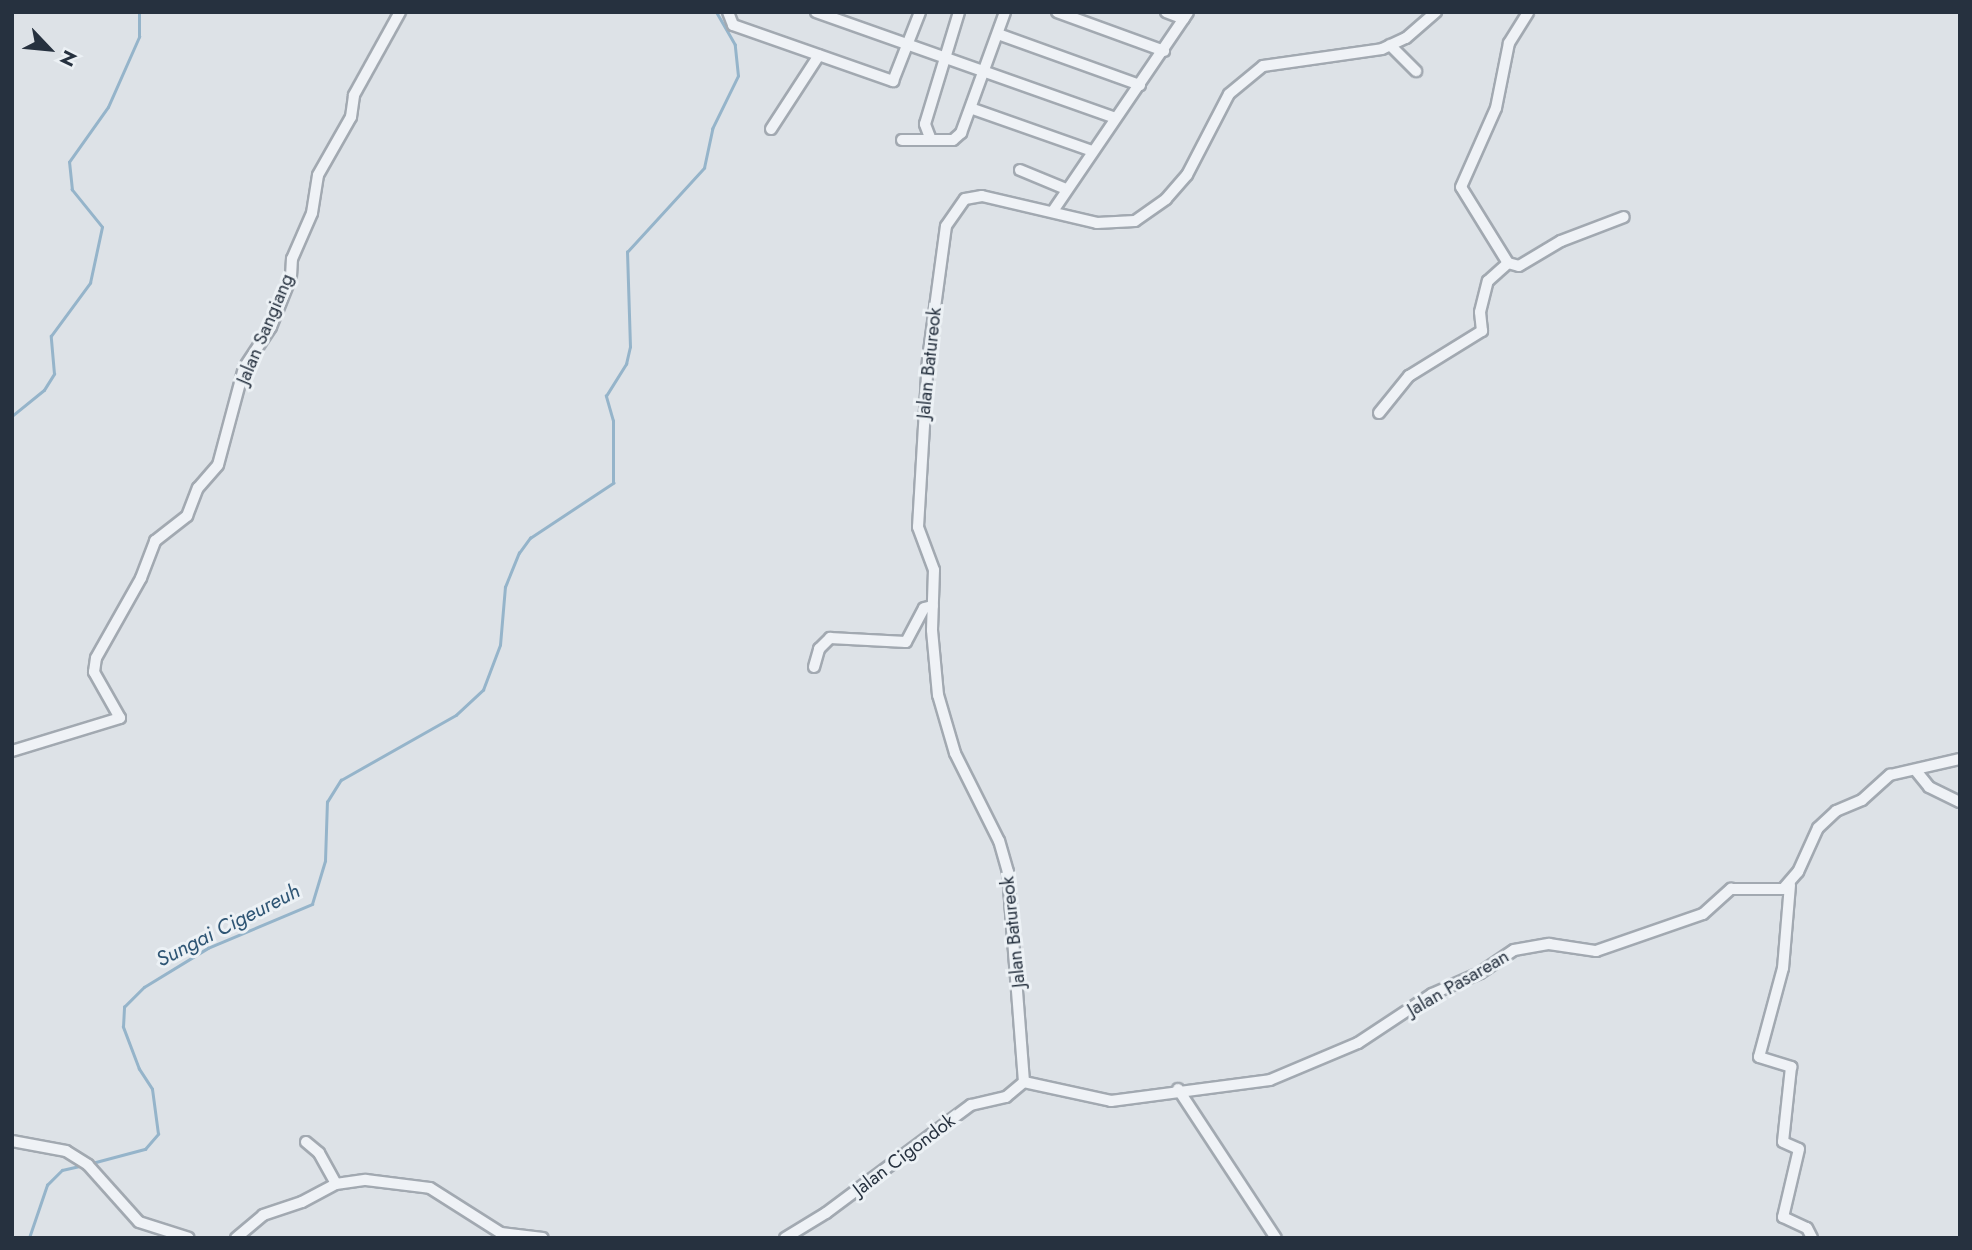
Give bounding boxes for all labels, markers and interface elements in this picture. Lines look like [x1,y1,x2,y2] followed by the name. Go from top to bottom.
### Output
[14,14,84,84] north arrow
[53,46,84,71] text: N
[231,270,299,388] street label: Jalan Sangiang
[912,306,946,420] street label: Jalan Batureok
[996,875,1030,989] street label: Jalan Batureok
[152,878,304,972] water label: Sungai Cigeureuh
[1403,945,1513,1021] street label: Jalan Pasarean
[849,1109,959,1201] street label: Jalan Cigondok

